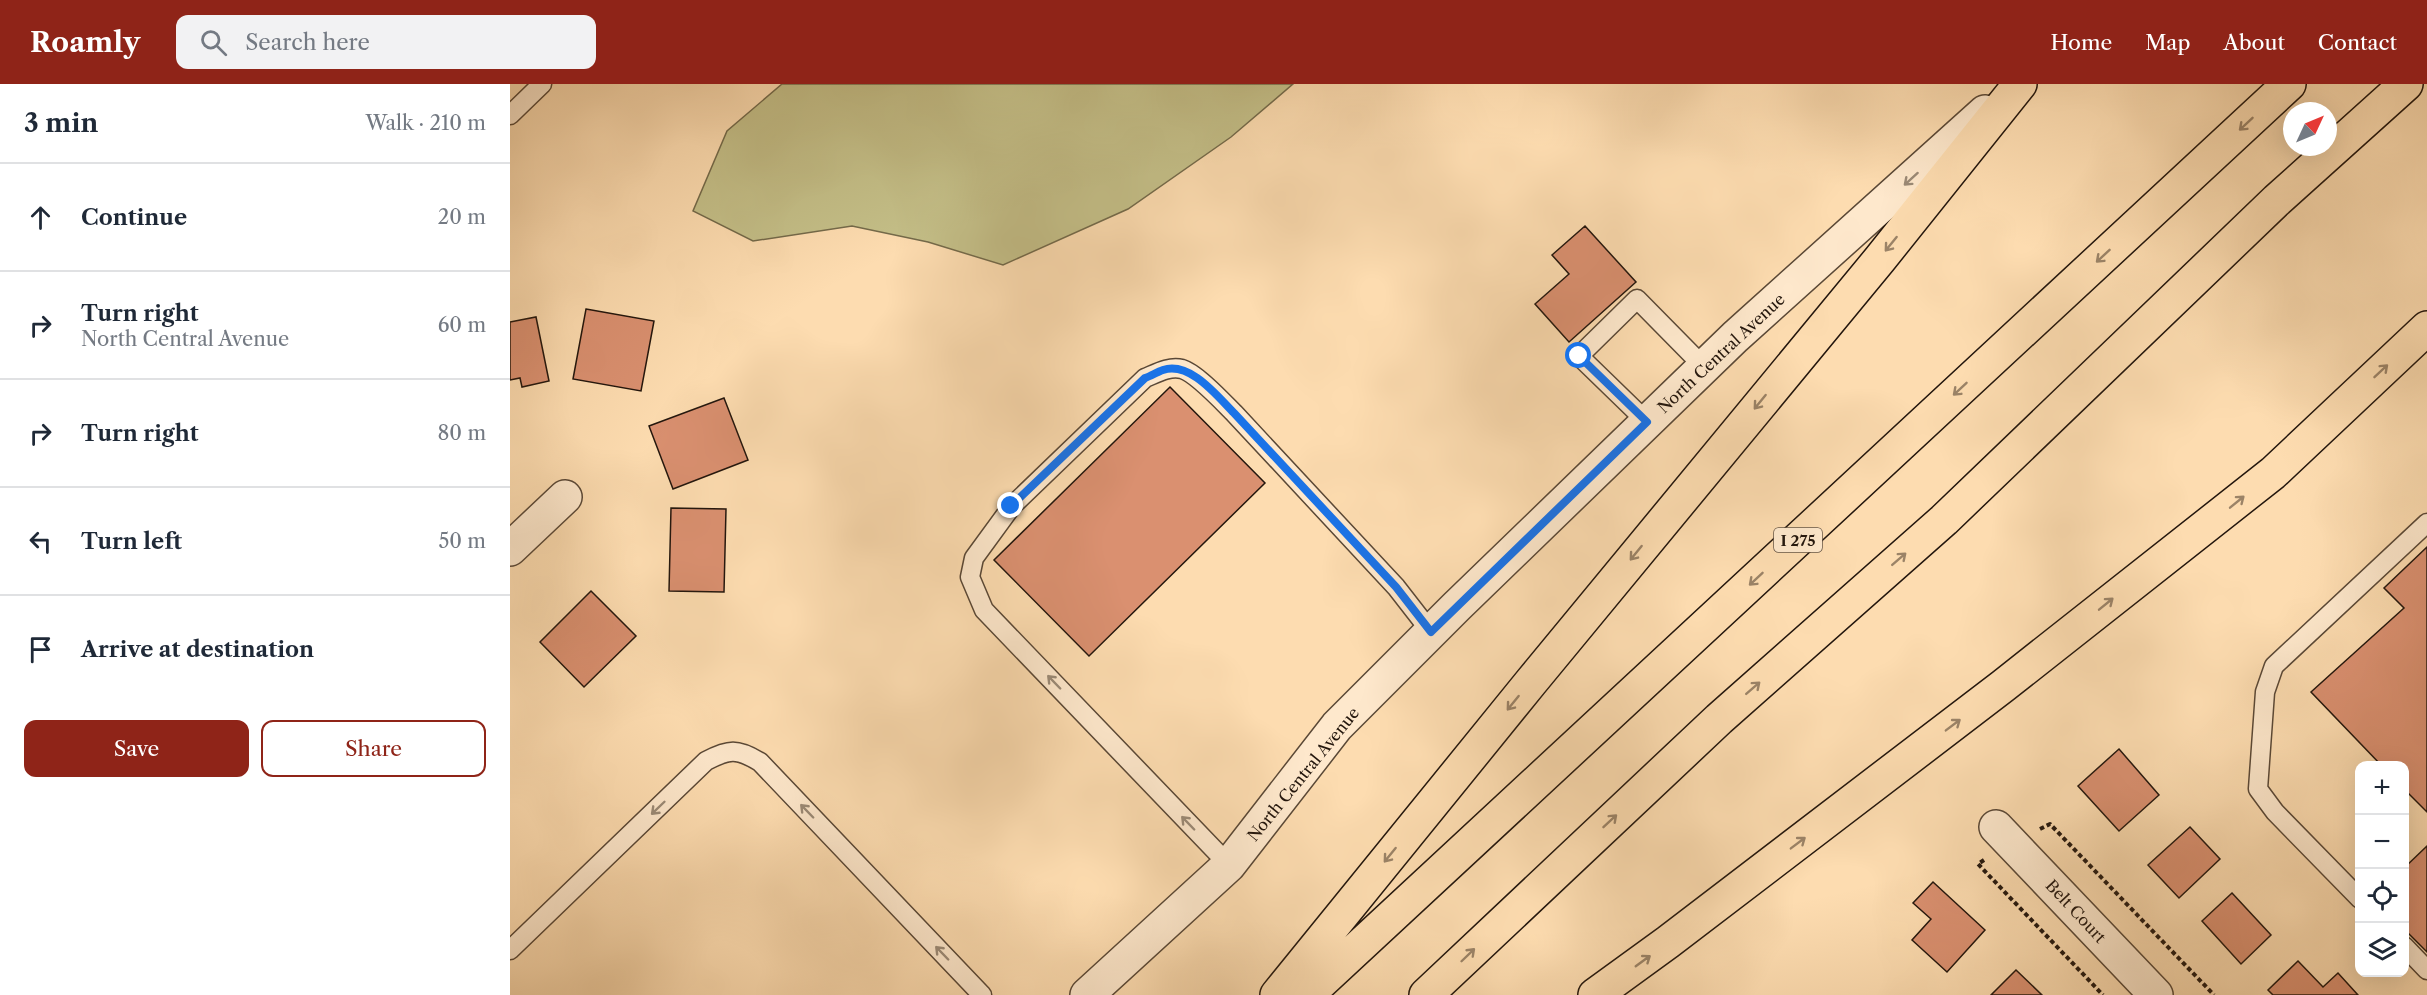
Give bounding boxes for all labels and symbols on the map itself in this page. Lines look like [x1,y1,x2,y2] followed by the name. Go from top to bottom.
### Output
[2283,102,2337,156] north arrow
[2239,117,2254,131] one-way arrow
[1904,172,1919,186] one-way arrow
[1885,236,1898,252] one-way arrow
[2096,249,2111,263] one-way arrow
[1653,289,1789,417] street label: North Central Avenue
[1565,342,1591,368] route start
[2374,364,2389,378] one-way arrow
[1953,382,1968,396] one-way arrow
[1753,394,1767,409] one-way arrow
[997,492,1023,518] route end
[2229,495,2245,508] one-way arrow
[1774,528,1822,552] road number: I 275
[1630,544,1643,560] one-way arrow
[1892,552,1907,566] one-way arrow
[1748,572,1763,586] one-way arrow
[2098,597,2114,610] one-way arrow
[1047,674,1061,689] one-way arrow
[1746,681,1761,695] one-way arrow
[1507,695,1520,711] one-way arrow
[1243,703,1363,845] street label: North Central Avenue
[1945,718,1961,731] one-way arrow
[650,801,665,815] one-way arrow
[800,804,814,819] one-way arrow
[1603,814,1618,828] one-way arrow
[1182,816,1196,831] one-way arrow
[1790,837,1806,850] one-way arrow
[1384,847,1397,863] one-way arrow
[2042,875,2111,947] street label: Belt Court
[934,945,949,960] one-way arrow
[1461,947,1476,962] one-way arrow
[1634,955,1650,967] one-way arrow

